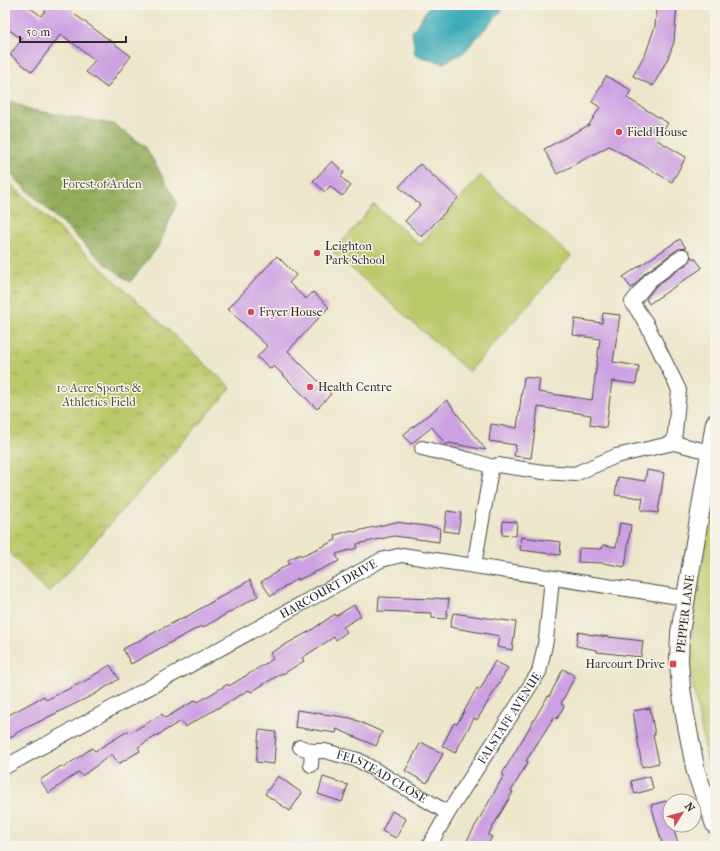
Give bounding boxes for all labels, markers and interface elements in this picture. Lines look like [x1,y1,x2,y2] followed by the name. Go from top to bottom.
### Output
[20,18,126,44] scale bar
[26,25,50,39] text: 50 m
[627,125,688,139] place label: Field House
[614,127,624,137] marker: Field House
[62,177,142,191] park label: Forest of Arden
[325,239,386,267] place label: Leighton Park School
[312,248,322,258] marker: Leighton Park School
[259,305,323,319] place label: Fryer House
[246,307,256,317] marker: Fryer House
[318,380,392,394] place label: Health Centre
[56,381,142,409] park label: 10 Acre Sports & Athletics Field
[305,382,315,392] marker: Health Centre
[277,557,379,621] street label: HARCOURT DRIVE
[673,574,697,654] street label: PEPPER LANE
[586,657,665,671] place label: Harcourt Drive
[668,659,678,669] marker: Harcourt Drive
[474,670,544,767] street label: FALSTAFF AVENUE
[335,747,429,806] street label: FELSTEAD CLOSE
[662,793,702,833] north arrow
[682,800,698,815] text: N

